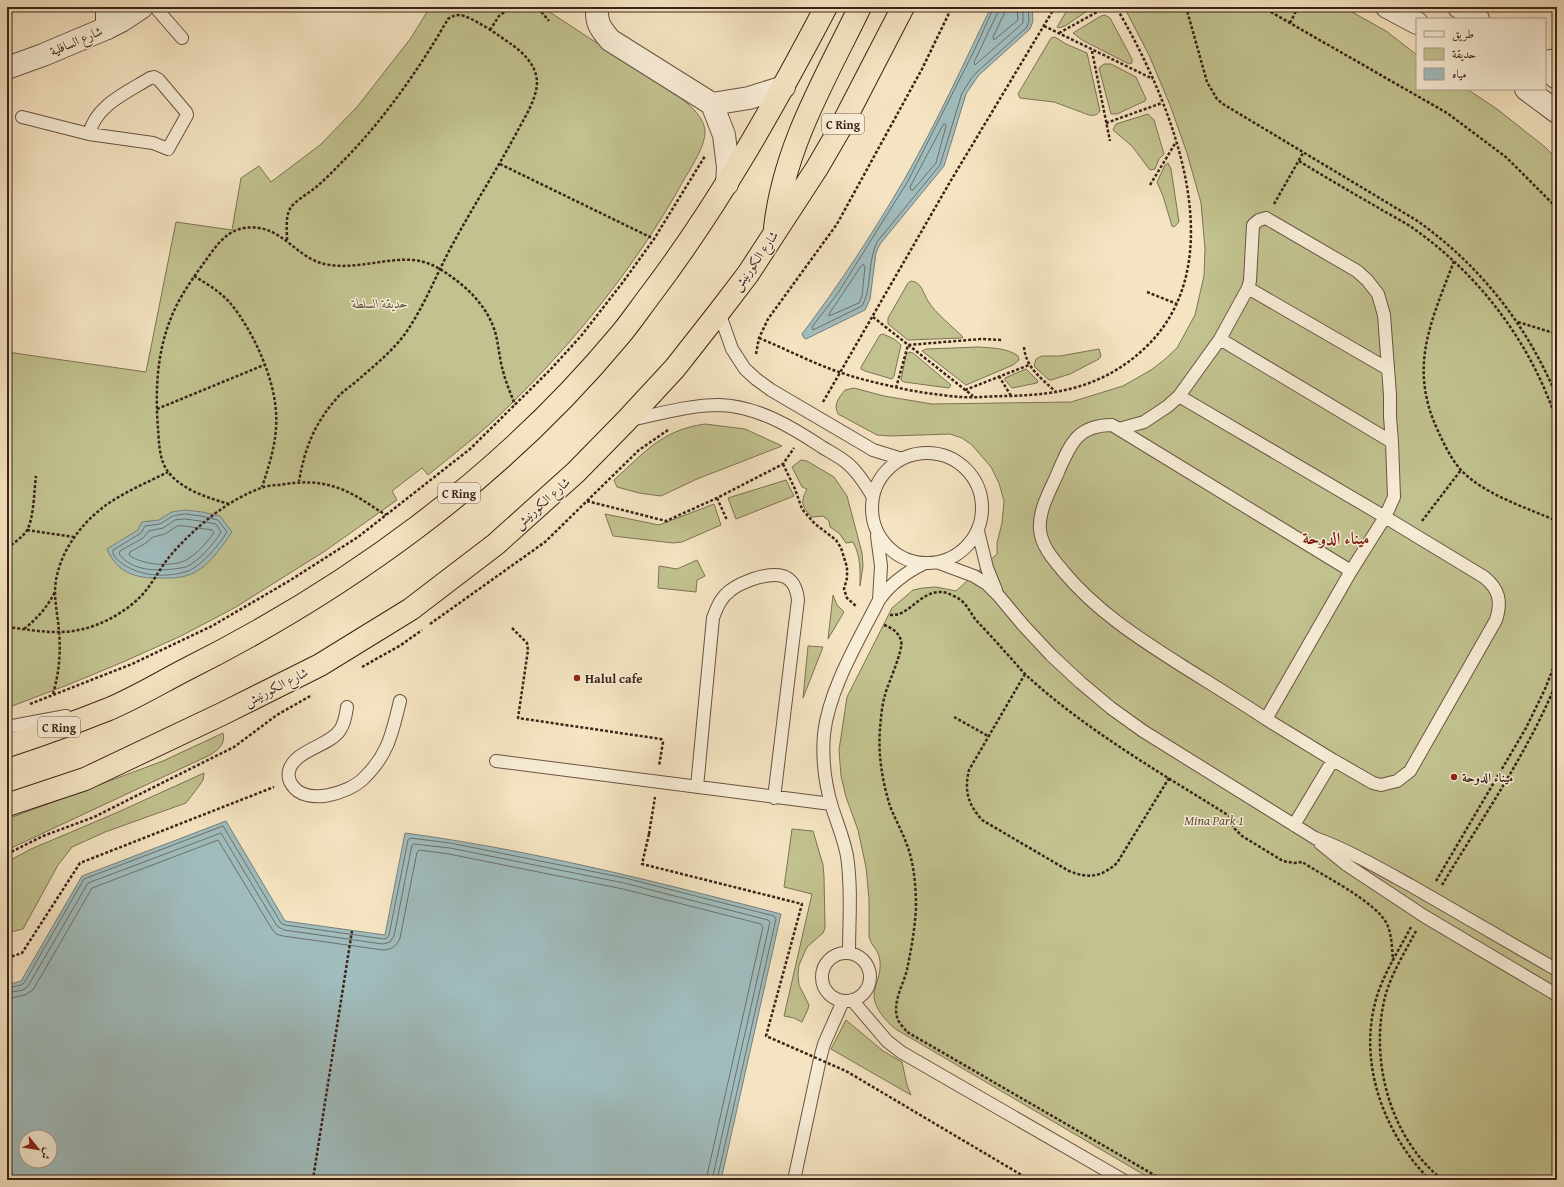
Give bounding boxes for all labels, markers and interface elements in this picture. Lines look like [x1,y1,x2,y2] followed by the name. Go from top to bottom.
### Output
[1416,18,1546,90] legend
[47,21,106,62] street label: شارع السافلية
[1452,25,1474,42] text: طريق
[1452,45,1476,62] text: حديقة
[1452,65,1467,82] text: مياه
[822,114,864,134] road number: C Ring
[727,227,784,296] street label: شارع الكورنيش
[351,294,408,313] park label: حديقة السلطة
[510,473,576,535] street label: شارع الكورنيش
[438,483,480,503] road number: C Ring
[1303,525,1369,550] district label: ميناء الدوحة
[241,663,312,713] street label: شارع الكورنيش
[585,669,643,688] place label: Halul cafe
[572,673,582,683] marker: Halul cafe
[38,717,80,737] road number: C Ring
[1462,768,1513,787] place label: ميناء الدوحة
[1449,772,1459,782] marker: ميناء الدوحة
[1184,811,1244,830] park label: Mina Park 1
[18,1129,58,1169] north arrow
[37,1145,56,1163] text: ش

